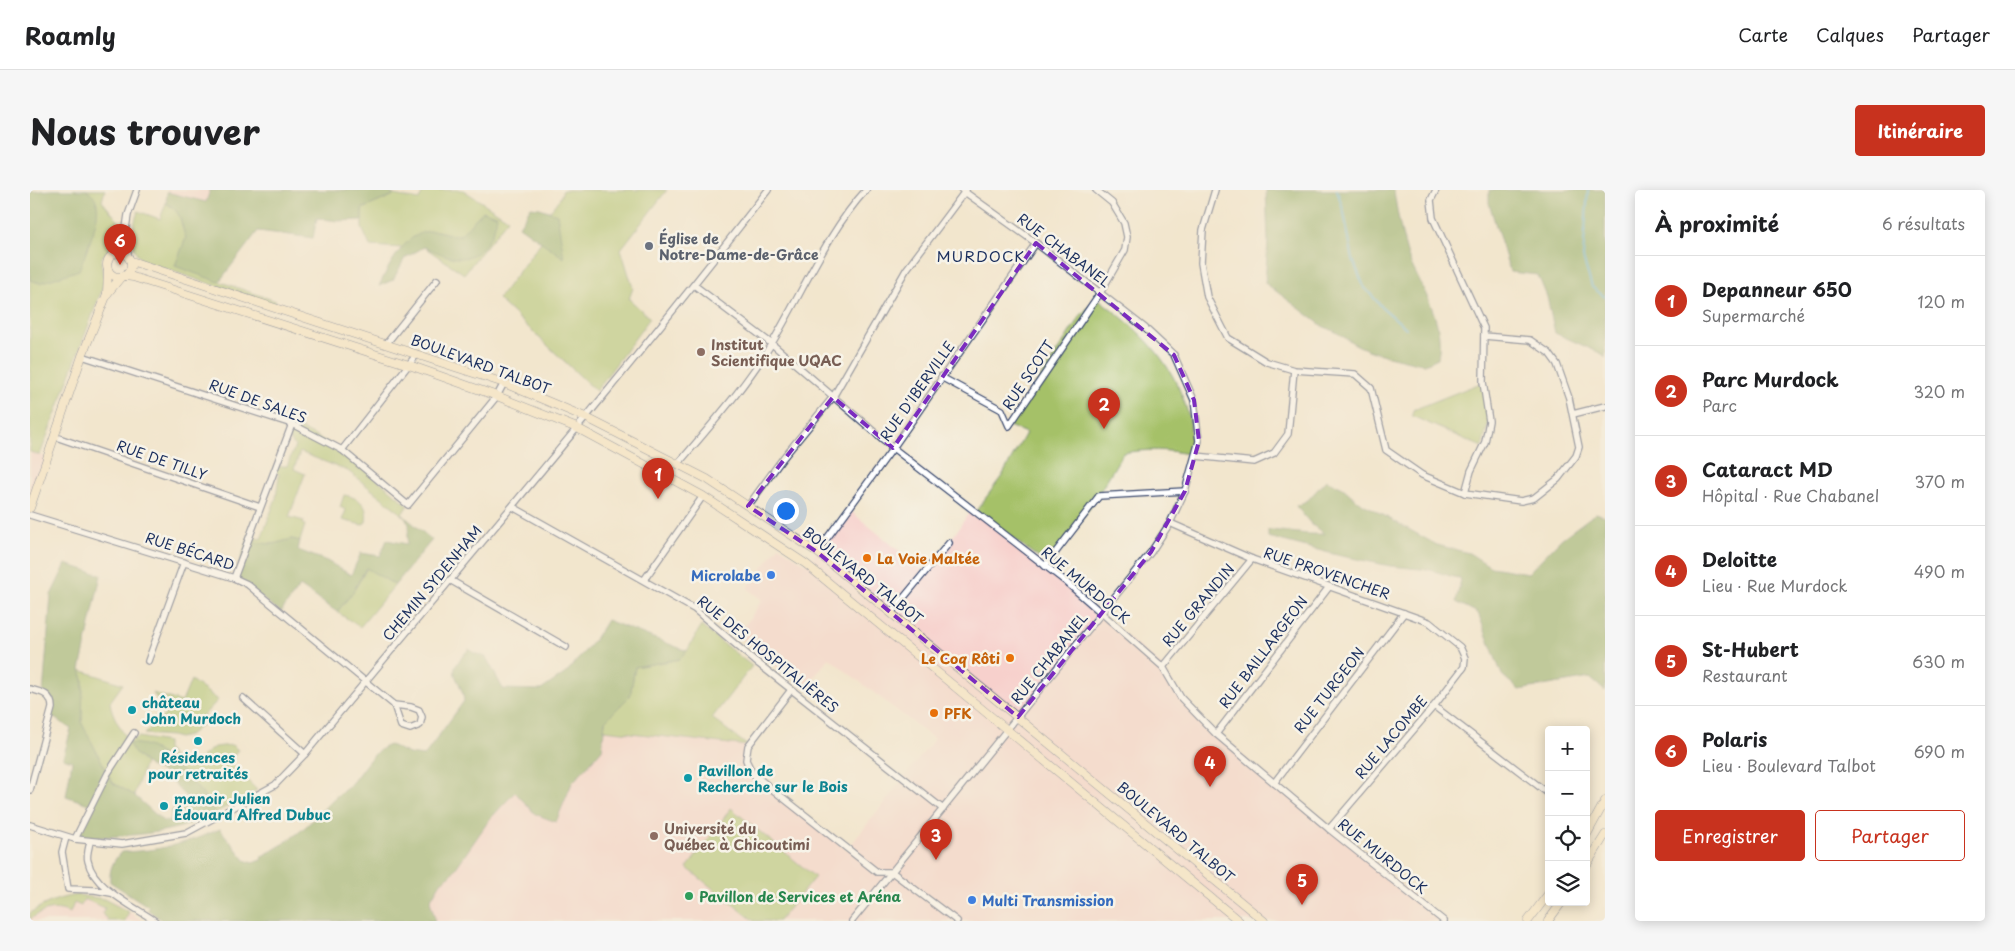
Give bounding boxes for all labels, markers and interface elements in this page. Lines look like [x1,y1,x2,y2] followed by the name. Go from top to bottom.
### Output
[25,17,116,53] text: Roamly
[1738,21,1788,48] text: Carte
[1816,21,1884,48] text: Calques
[1912,21,1990,48] text: Partager
[30,104,260,157] text: Nous trouver
[1855,105,1985,156] button: Itinéraire
[1655,207,1779,239] text: À proximité
[1013,208,1115,292] street label: RUE CHABANEL
[1882,211,1965,235] text: 6 résultats
[104,224,136,265] pin: 6
[659,228,819,265] place label: Église de Notre-Dame-de-Grâce
[643,240,655,252] marker: Église de Notre-Dame-de-Grâce
[936,244,1026,267] district label: MURDOCK
[1702,275,1852,303] text: Depanneur 650
[1667,289,1675,313] text: 1
[1918,289,1965,313] text: 120 m
[1702,303,1805,327] text: Supermarché
[408,329,554,399] street label: BOULEVARD TALBOT
[711,334,842,371] place label: Institut Scientifique UQAC
[997,336,1059,414] street label: RUE SCOTT
[875,337,959,445] street label: RUE D'IBERVILLE
[695,346,707,358] marker: Institut Scientifique UQAC
[1702,365,1839,393] text: Parc Murdock
[206,374,310,428] street label: RUE DE SALES
[1665,379,1677,403] text: 2
[1914,379,1965,403] text: 320 m
[1088,388,1120,429] pin: 2
[1702,393,1737,417] text: Parc
[114,435,210,485] street label: RUE DE TILLY
[1702,455,1833,483] text: Cataract MD
[642,458,674,499] pin: 1
[1666,469,1676,493] text: 3
[1915,469,1965,493] text: 370 m
[1702,483,1879,507] text: Hôpital · Rue Chabanel
[773,498,799,524] your location
[377,521,487,645] street label: CHEMIN SYDENHAM
[798,521,928,629] street label: BOULEVARD TALBOT
[143,527,237,575] street label: RUE BÉCARD
[1037,542,1135,628] street label: RUE MURDOCK
[1261,542,1393,604] street label: RUE PROVENCHER
[1702,545,1777,573] text: Deloitte
[877,548,980,569] place label: La Voie Maltée
[861,552,873,564] marker: La Voie Maltée
[1157,559,1239,651] street label: RUE GRANDIN
[1666,559,1676,583] text: 4
[1914,559,1965,583] text: 490 m
[691,565,761,586] place label: Microlabe
[765,569,777,581] marker: Microlabe
[1702,573,1847,597] text: Lieu · Rue Murdock
[693,590,843,718] street label: RUE DES HOSPITALIÈRES
[1214,591,1312,713] street label: RUE BAILLARGEON
[1006,608,1093,708] street label: RUE CHABANEL
[1702,635,1799,663] text: St-Hubert
[1289,643,1369,737] street label: RUE TURGEON
[921,648,1000,669] place label: Le Coq Rôti
[1666,649,1676,673] text: 5
[1912,649,1965,673] text: 630 m
[1004,652,1016,664] marker: Le Coq Rôti
[1702,663,1788,687] text: Restaurant
[1350,691,1432,783] street label: RUE LACOMBE
[142,692,241,729] place label: château John Murdoch
[944,703,972,724] place label: PFK
[126,704,138,716] marker: château John Murdoch
[928,707,940,719] marker: PFK
[1702,725,1767,753] text: Polaris
[1545,726,1590,906] map controls
[1545,726,1590,771] button: +
[192,735,204,747] marker: Résidences pour retraités
[1665,739,1677,763] text: 6
[1914,739,1965,763] text: 690 m
[1194,746,1226,787] pin: 4
[148,747,248,784] place label: Résidences pour retraités
[1702,753,1876,777] text: Lieu · Boulevard Talbot
[698,760,848,797] place label: Pavillon de Recherche sur le Bois
[1545,771,1590,816] button: −
[682,772,694,784] marker: Pavillon de Recherche sur le Bois
[1113,777,1240,888] street label: BOULEVARD TALBOT
[174,788,331,825] place label: manoir Julien Édouard Alfred Dubuc
[158,800,170,812] marker: manoir Julien Édouard Alfred Dubuc
[1655,810,1805,861] button: Enregistrer
[1815,810,1965,861] button: Partager
[1334,813,1432,899] street label: RUE MURDOCK
[1545,816,1590,861] button: locate
[664,818,810,855] place label: Université du Québec à Chicoutimi
[920,819,952,860] pin: 3
[648,830,660,842] marker: Université du Québec à Chicoutimi
[1545,861,1590,906] button: layers
[1286,864,1318,905] pin: 5
[699,886,901,907] place label: Pavillon de Services et Aréna
[683,890,695,902] marker: Pavillon de Services et Aréna
[982,890,1114,911] place label: Multi Transmission
[966,894,978,906] marker: Multi Transmission

